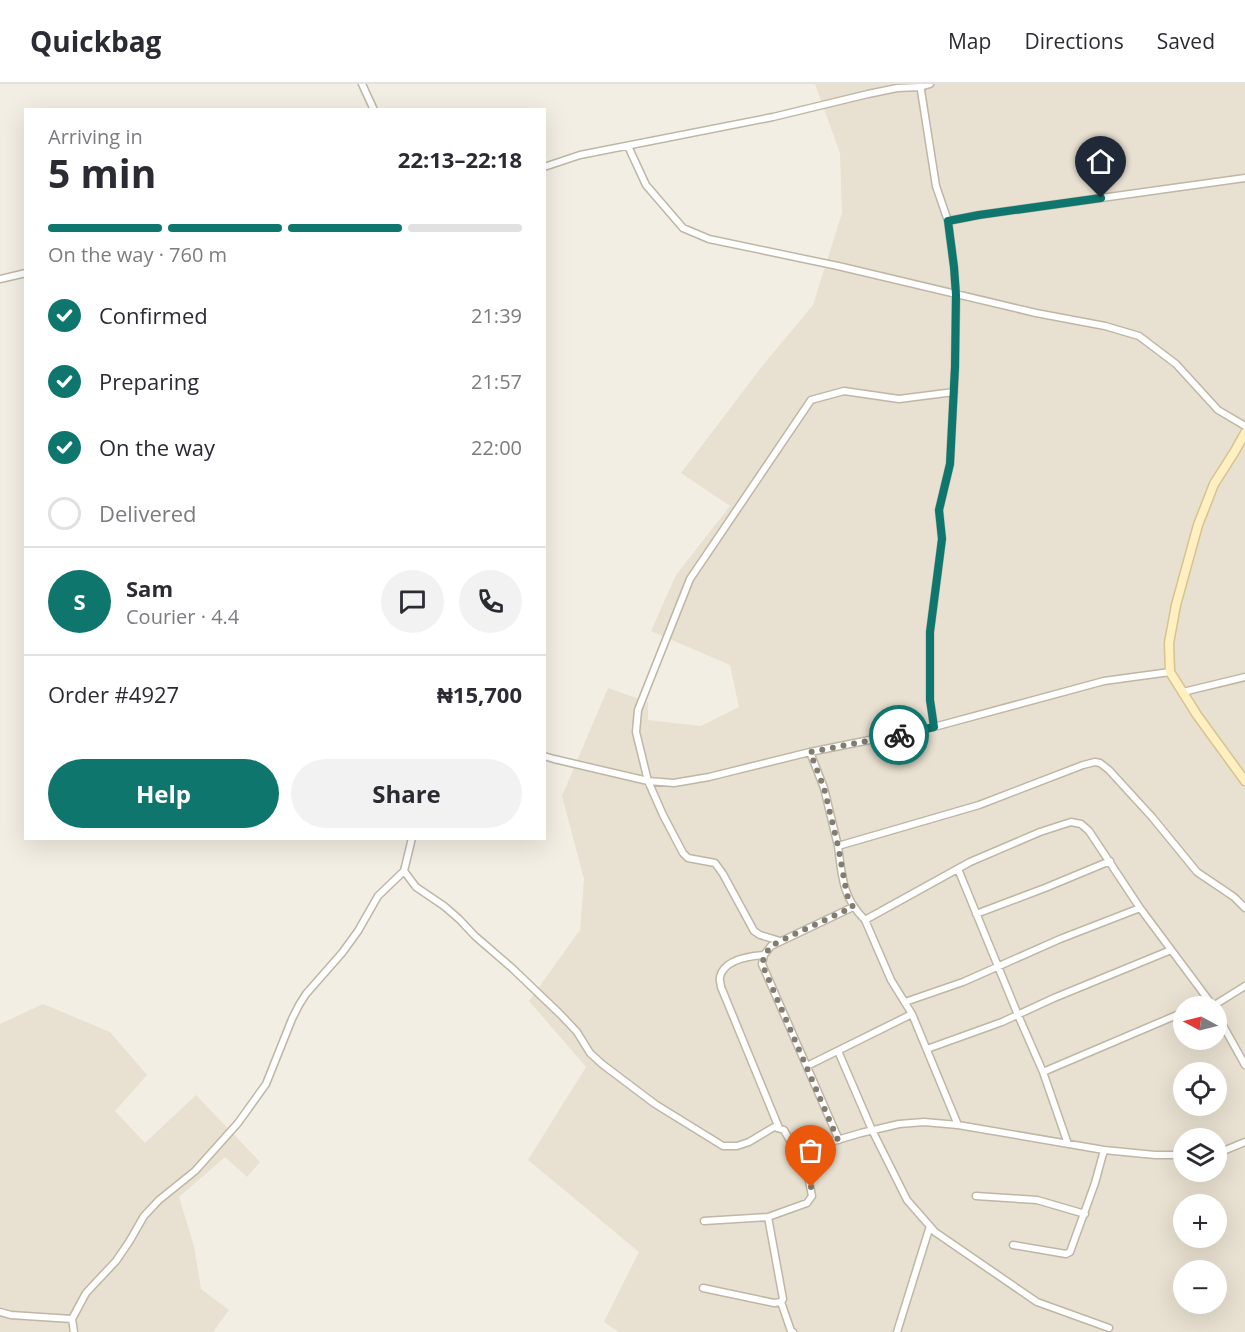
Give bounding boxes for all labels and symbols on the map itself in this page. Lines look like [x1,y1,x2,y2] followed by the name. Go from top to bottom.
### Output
[1075,136,1126,198] pin
[869,705,929,765] courier
[1173,996,1227,1050] north arrow
[785,1125,836,1187] pin

